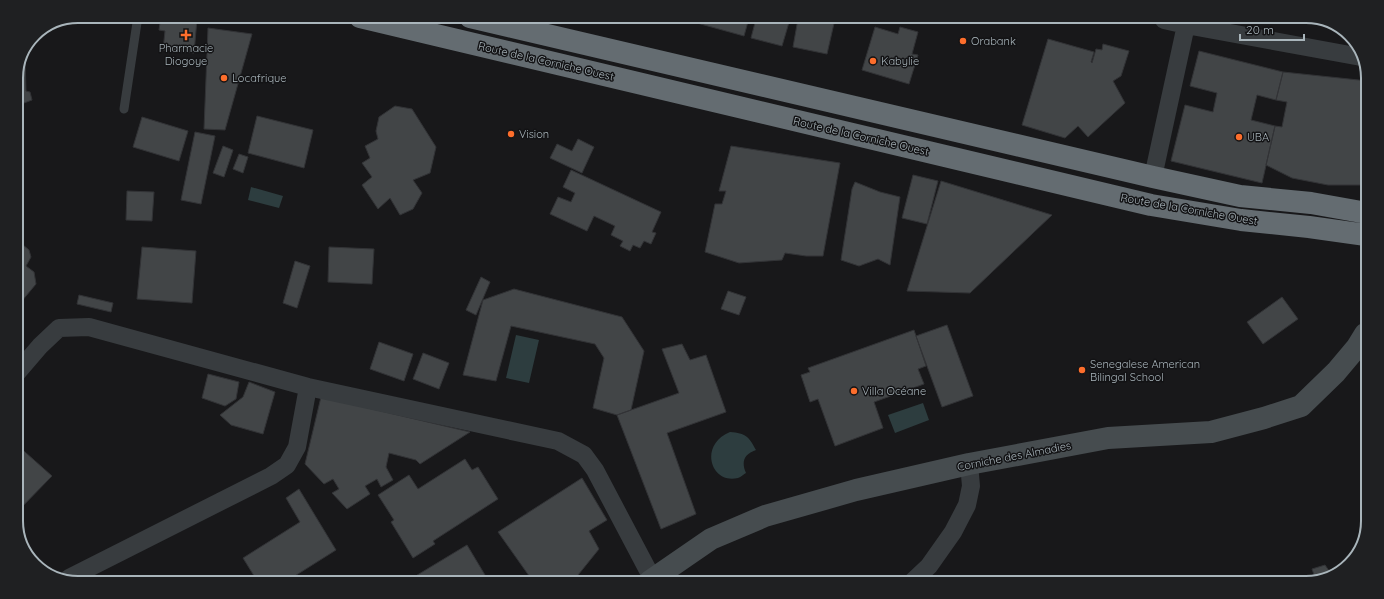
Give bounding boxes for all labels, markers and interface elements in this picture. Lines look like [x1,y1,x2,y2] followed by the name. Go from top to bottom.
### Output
[1240,16,1304,42] scale bar
[1246,22,1274,37] text: 20 m
[181,30,191,40] marker: Pharmacie Diogoye
[971,34,1016,48] place label: Orabank
[958,36,968,46] marker: Orabank
[477,39,616,84] street label: Route de la Corniche Ouest
[159,41,213,68] place label: Pharmacie Diogoye
[881,54,919,68] place label: Kabylie
[868,56,878,66] marker: Kabylie
[232,71,287,85] place label: Locafrique
[219,73,229,83] marker: Locafrique
[792,114,931,159] street label: Route de la Corniche Ouest
[519,127,549,141] place label: Vision
[506,129,516,139] marker: Vision
[1247,130,1269,144] place label: UBA
[1234,132,1244,142] marker: UBA
[1119,190,1259,228] street label: Route de la Corniche Ouest
[1090,357,1200,384] place label: Senegalese American Bilingal School
[1077,365,1087,375] marker: Senegalese American Bilingal School
[862,384,926,398] place label: Villa Océane
[849,386,859,396] marker: Villa Océane
[956,438,1072,474] street label: Corniche des Almadies

